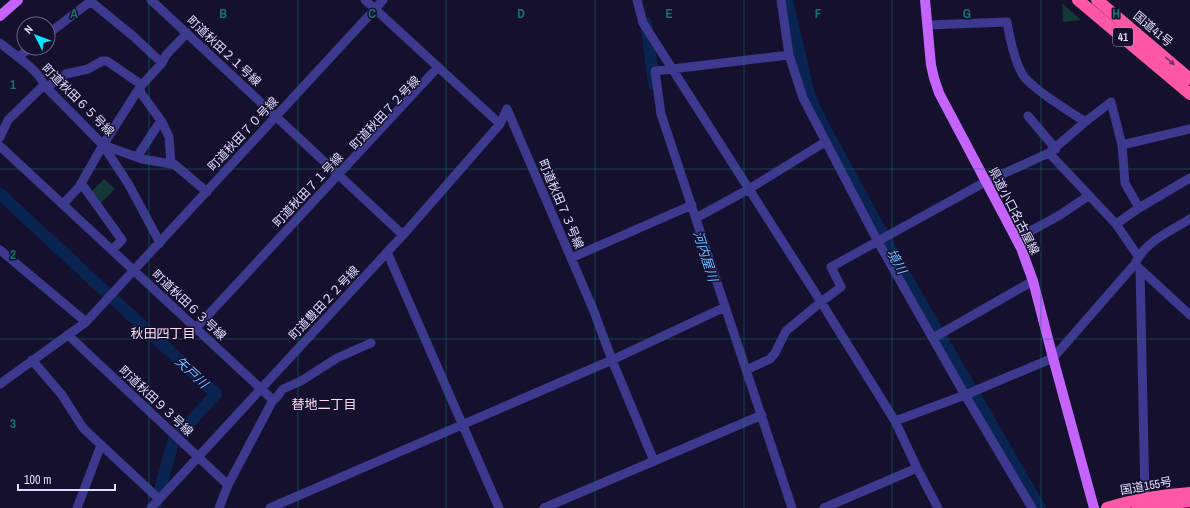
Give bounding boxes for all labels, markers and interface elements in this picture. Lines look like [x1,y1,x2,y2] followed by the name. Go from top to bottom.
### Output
[70,5,78,22] text: A
[219,5,227,22] text: B
[368,5,376,22] text: C
[517,5,525,22] text: D
[665,5,673,22] text: E
[815,5,822,22] text: F
[963,5,971,22] text: G
[1112,5,1120,22] text: H
[1130,8,1176,50] street label: 国道41号
[183,12,265,90] street label: 町道秋田２１号線
[16,16,56,56] north arrow
[21,22,36,36] text: N
[1113,28,1133,46] road number: 41
[1164,57,1175,66] one-way arrow
[38,60,118,140] street label: 町道秋田６５号線
[346,72,424,154] street label: 町道秋田７２号線
[10,76,16,93] text: 1
[204,93,282,175] street label: 町道秋田７０号線
[269,149,347,231] street label: 町道秋田７１号線
[535,157,587,251] street label: 町道秋田７３号線
[985,165,1043,257] street label: 県道小口名古屋線
[689,229,722,285] water label: 河内屋川
[10,246,16,263] text: 2
[883,246,911,278] water label: 境川
[285,262,363,344] street label: 町道豊田２２号線
[148,266,230,344] street label: 町道秋田６３号線
[130,325,196,342] district label: 秋田四丁目
[172,353,213,393] water label: 矢戸川
[115,362,197,440] street label: 町道秋田９３号線
[291,396,357,413] district label: 替地二丁目
[10,415,16,432] text: 3
[18,466,115,492] scale bar
[24,472,51,488] text: 100 m
[1119,474,1173,498] street label: 国道155号

